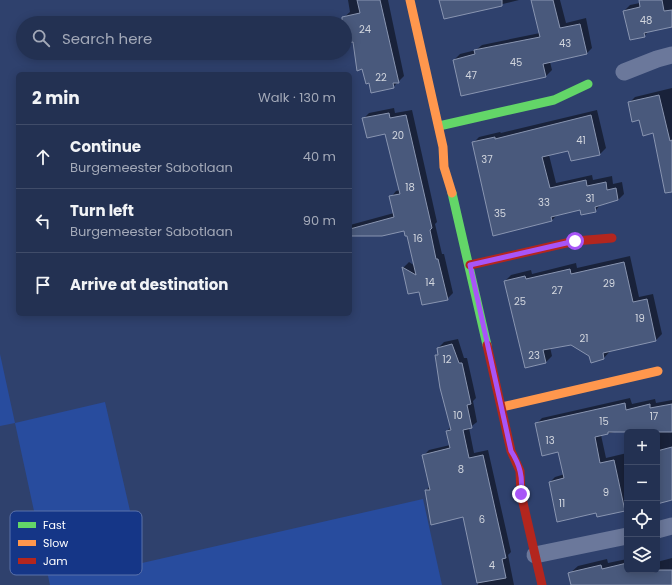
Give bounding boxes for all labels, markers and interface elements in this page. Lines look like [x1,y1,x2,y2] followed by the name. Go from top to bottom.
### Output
[640,13,652,28] house number: 48
[16,16,352,60] search box
[359,22,371,37] house number: 24
[30,27,52,49] icon: search
[62,28,152,49] text: Search here
[559,36,571,51] house number: 43
[510,55,522,70] house number: 45
[465,68,477,83] house number: 47
[375,70,387,85] house number: 22
[32,86,80,110] text: 2 min
[258,88,336,107] text: Walk · 130 m
[392,128,404,143] house number: 20
[576,133,586,148] house number: 41
[70,136,141,157] text: Continue
[32,146,54,168] icon: ahead
[303,147,336,166] text: 40 m
[481,152,493,167] house number: 37
[70,158,233,177] text: Burgemeester Sabotlaan
[405,180,415,195] house number: 18
[585,191,595,206] house number: 31
[538,195,550,210] house number: 33
[70,200,134,221] text: Turn left
[494,206,506,221] house number: 35
[32,210,54,232] icon: left
[303,211,336,230] text: 90 m
[70,222,233,241] text: Burgemeester Sabotlaan
[413,231,423,246] house number: 16
[566,232,584,250] route start
[32,274,54,296] icon: arrive
[70,274,228,295] text: Arrive at destination
[425,275,435,290] house number: 14
[603,276,615,291] house number: 29
[551,283,563,298] house number: 27
[514,294,526,309] house number: 25
[635,311,645,326] house number: 19
[580,331,588,346] house number: 21
[528,348,540,363] house number: 23
[443,352,452,367] house number: 12
[453,408,463,423] house number: 10
[650,409,659,424] house number: 17
[599,414,609,429] house number: 15
[624,429,660,573] map controls
[624,429,660,465] button: +
[545,433,555,448] house number: 13
[458,462,464,477] house number: 8
[624,465,660,501] button: −
[512,485,530,503] route end
[603,485,609,500] house number: 9
[559,496,565,511] house number: 11
[624,501,660,537] button: locate
[10,511,142,575] legend
[479,512,485,527] house number: 6
[43,517,66,533] text: Fast
[43,535,68,551] text: Slow
[624,537,660,573] button: layers
[43,553,68,569] text: Jam
[489,558,495,573] house number: 4

